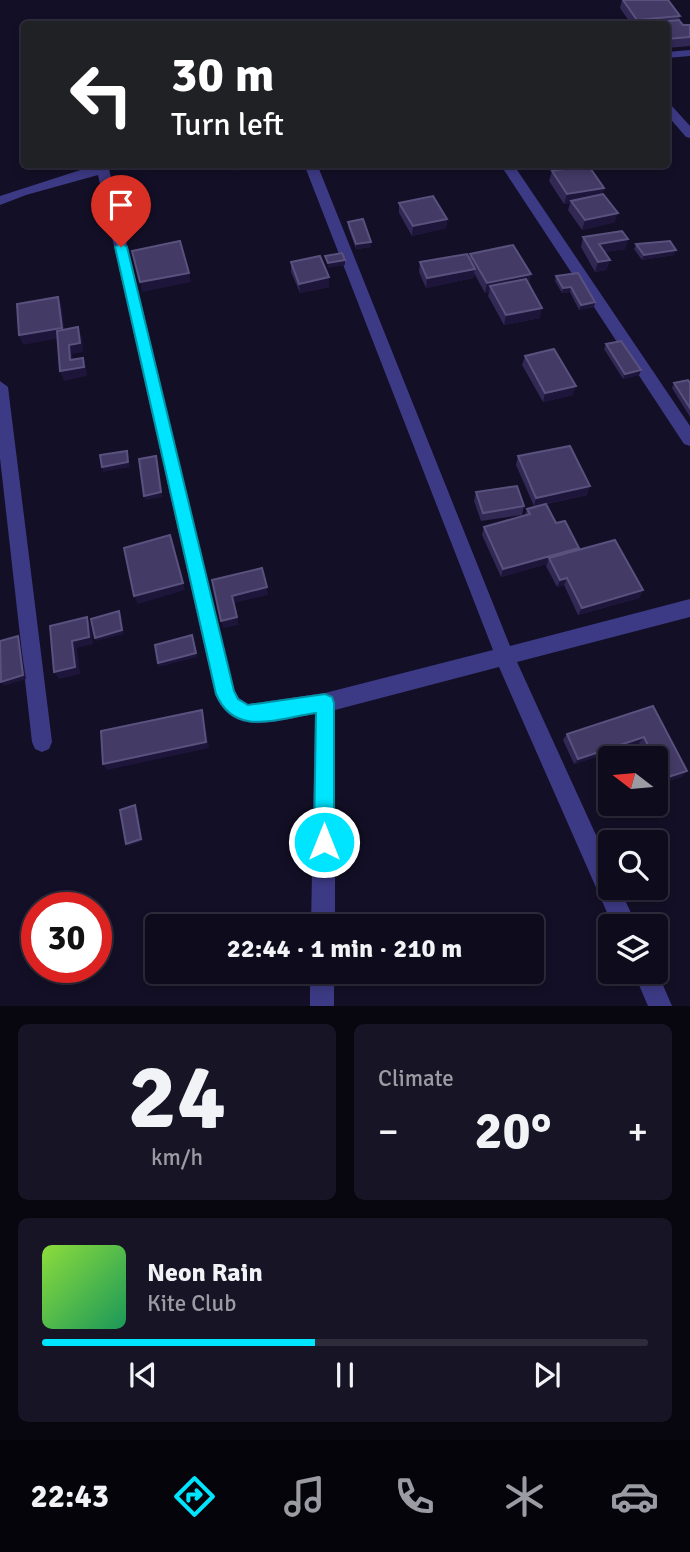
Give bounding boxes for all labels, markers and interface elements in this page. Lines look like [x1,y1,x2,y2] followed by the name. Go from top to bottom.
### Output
[171,45,274,105] text: 30 m
[56,49,147,140] icon: left
[171,105,284,144] text: Turn left
[91,175,151,247] pin
[102,186,140,224] icon: arrive
[598,746,668,816] north arrow
[598,746,668,984] map controls
[287,805,361,879] position arrow
[598,830,668,900] button: search
[21,892,112,983] speed limit sign: 30
[598,914,668,984] button: layers
[227,933,462,965] text: 22:44 · 1 min · 210 m
[128,1041,226,1154] text: 24
[378,1064,454,1093] text: Climate
[475,1099,551,1163] text: 20°
[378,1108,399,1155] text: −
[627,1108,648,1155] text: +
[151,1143,203,1172] text: km/h
[147,1257,263,1289] text: Neon Rain
[147,1289,236,1318] text: Kite Club
[124,1356,162,1394] icon: previous
[326,1356,364,1394] icon: pause
[528,1356,566,1394] icon: next
[170,1472,219,1521] icon: directions
[280,1472,329,1521] icon: music
[390,1472,439,1521] icon: phone
[500,1472,549,1521] icon: climate
[610,1472,659,1521] icon: car
[31,1477,109,1516] text: 22:43

